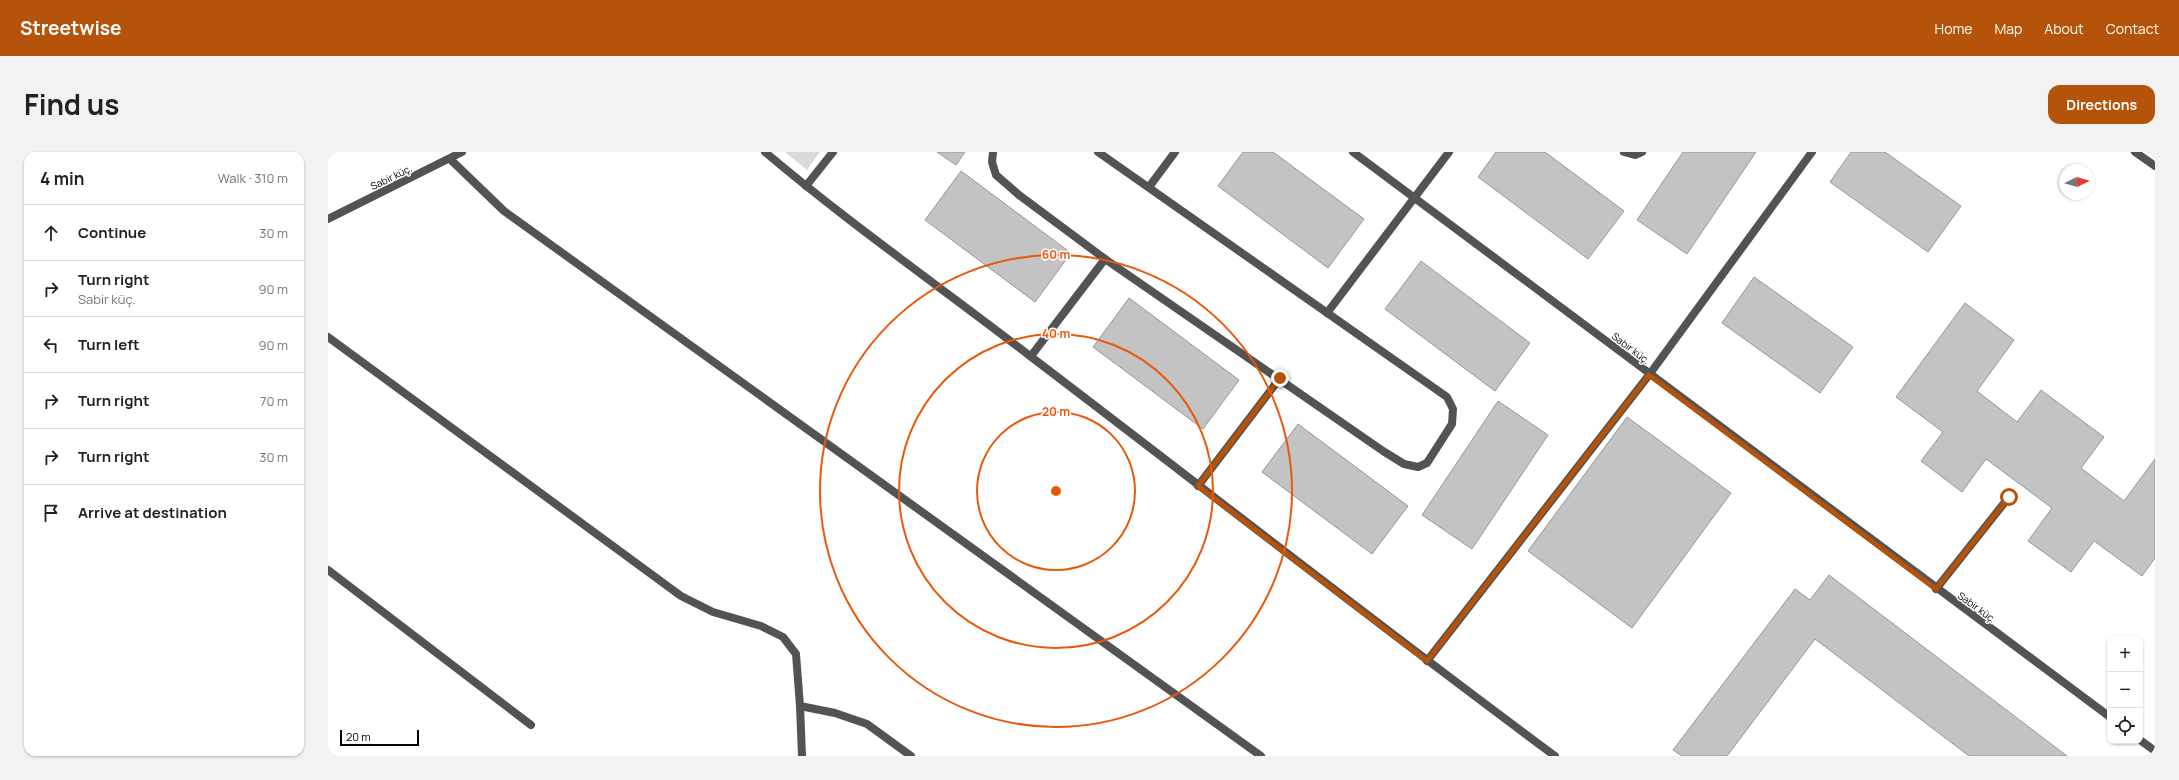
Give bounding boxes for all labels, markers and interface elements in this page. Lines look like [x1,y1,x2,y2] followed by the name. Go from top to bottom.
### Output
[20,15,122,41] text: Streetwise
[1935,19,1972,38] text: Home
[1994,19,2022,38] text: Map
[2044,19,2084,38] text: About
[2106,19,2159,38] text: Contact
[24,85,119,123] text: Find us
[2048,85,2155,124] button: Directions
[368,161,414,193] street label: Sabir küç.
[2059,164,2095,200] north arrow
[40,167,84,190] text: 4 min
[218,169,288,187] text: Walk · 310 m
[40,222,62,244] icon: ahead
[78,222,146,243] text: Continue
[259,224,288,242] text: 30 m
[1042,246,1070,263] text: 60 m
[78,269,149,290] text: Turn right
[40,278,62,300] icon: right
[258,280,288,298] text: 90 m
[78,290,136,308] text: Sabir küç.
[1042,325,1070,342] text: 40 m
[1609,329,1653,367] street label: Sabir küç.
[40,334,62,356] icon: left
[78,334,140,355] text: Turn left
[258,336,288,354] text: 90 m
[1271,369,1289,387] route end
[40,390,62,412] icon: right
[78,390,149,411] text: Turn right
[260,392,288,410] text: 70 m
[1042,403,1070,420] text: 20 m
[40,446,62,468] icon: right
[78,446,149,467] text: Turn right
[259,448,288,466] text: 30 m
[1049,484,1063,498] centre of rings
[2000,488,2018,506] route start
[40,502,62,524] icon: arrive
[78,502,227,523] text: Arrive at destination
[1955,588,1999,626] street label: Sabir küç.
[2107,636,2143,744] map controls
[2107,636,2143,672] button: +
[2107,672,2143,708] button: −
[2107,708,2143,744] button: locate
[340,728,419,747] scale bar
[346,729,371,744] text: 20 m

